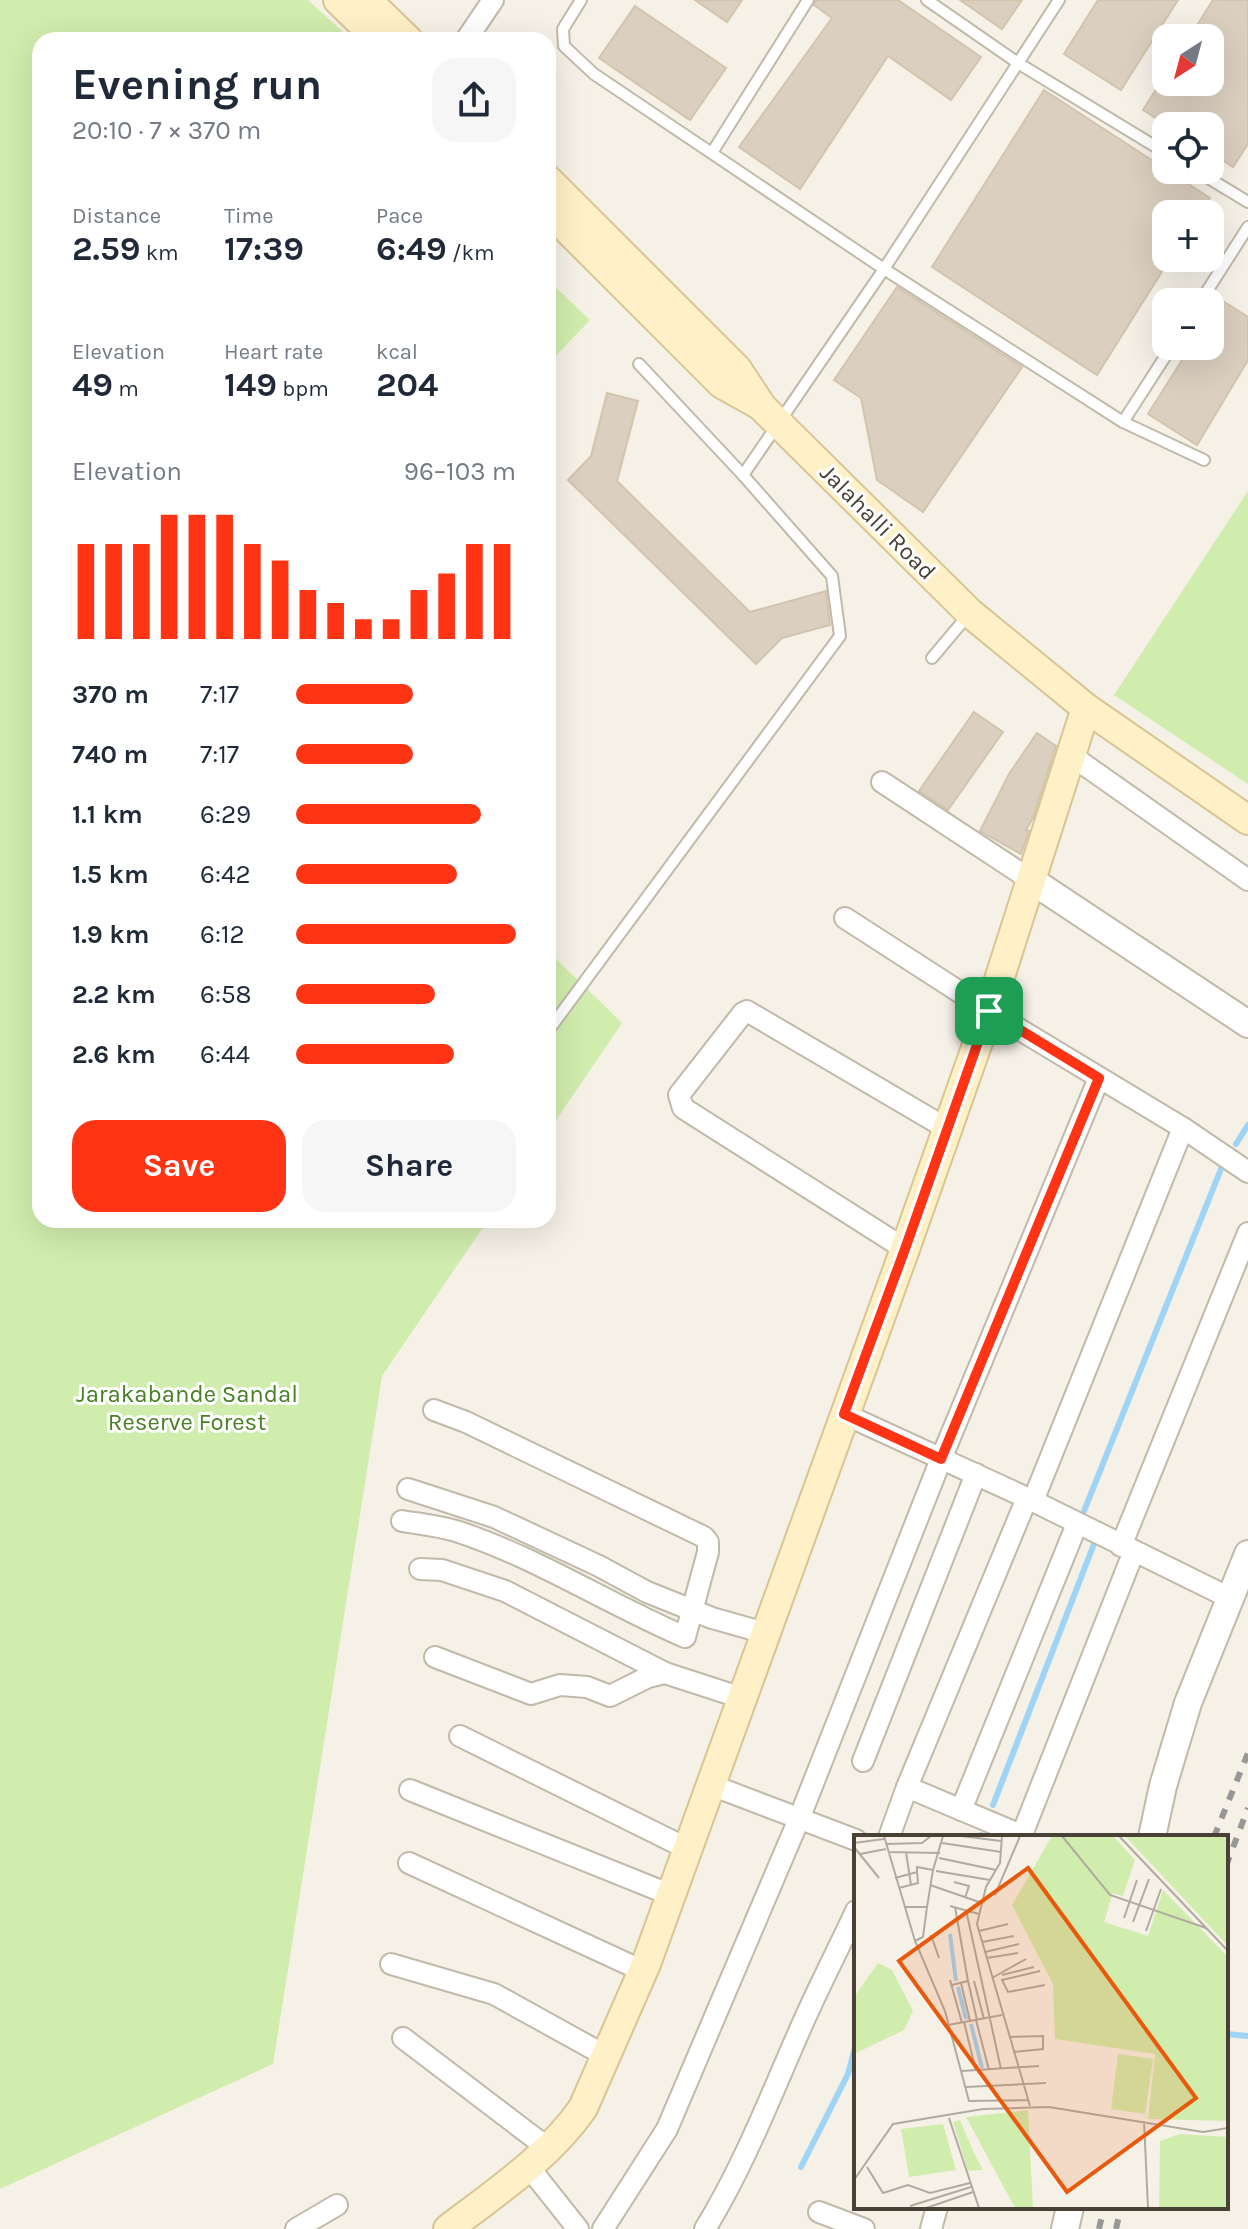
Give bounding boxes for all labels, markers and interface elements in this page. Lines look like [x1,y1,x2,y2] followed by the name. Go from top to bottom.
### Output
[1152,24,1224,96] north arrow
[1152,24,1224,360] map controls
[432,58,516,142] button: share
[72,59,322,110] text: Evening run
[1152,112,1224,184] button: locate
[72,115,261,146] text: 20:10 · 7 × 370 m
[1152,200,1224,272] button: +
[72,203,161,229] text: Distance
[224,203,273,229] text: Time
[376,203,423,229] text: Pace
[72,229,140,269] text: 2.59
[224,229,304,269] text: 17:39
[376,229,447,269] text: 6:49
[140,240,179,266] text: km
[447,240,494,266] text: /km
[1152,288,1224,360] button: −
[72,339,165,365] text: Elevation
[224,339,323,365] text: Heart rate
[376,339,418,365] text: kcal
[72,365,113,405] text: 49
[224,365,277,405] text: 149
[376,365,438,405] text: 204
[113,376,139,402] text: m
[277,376,329,402] text: bpm
[72,456,182,487] text: Elevation
[404,456,516,487] text: 96–103 m
[814,458,942,586] street label: Jalahalli Road
[72,679,149,710] text: 370 m
[200,679,239,710] text: 7:17
[72,739,148,770] text: 740 m
[200,739,239,770] text: 7:17
[72,799,143,830] text: 1.1 km
[200,799,251,830] text: 6:29
[72,859,149,890] text: 1.5 km
[200,859,250,890] text: 6:42
[72,919,149,950] text: 1.9 km
[200,919,245,950] text: 6:12
[955,977,1023,1045] pin
[72,979,156,1010] text: 2.2 km
[200,979,252,1010] text: 6:58
[967,989,1011,1033] icon: arrive
[72,1039,156,1070] text: 2.6 km
[200,1039,250,1070] text: 6:44
[72,1120,286,1212] button: Save
[302,1120,516,1212] button: Share
[76,1380,298,1436] park label: Jarakabande Sandal Reserve Forest
[854,1835,1228,2209] inset map

